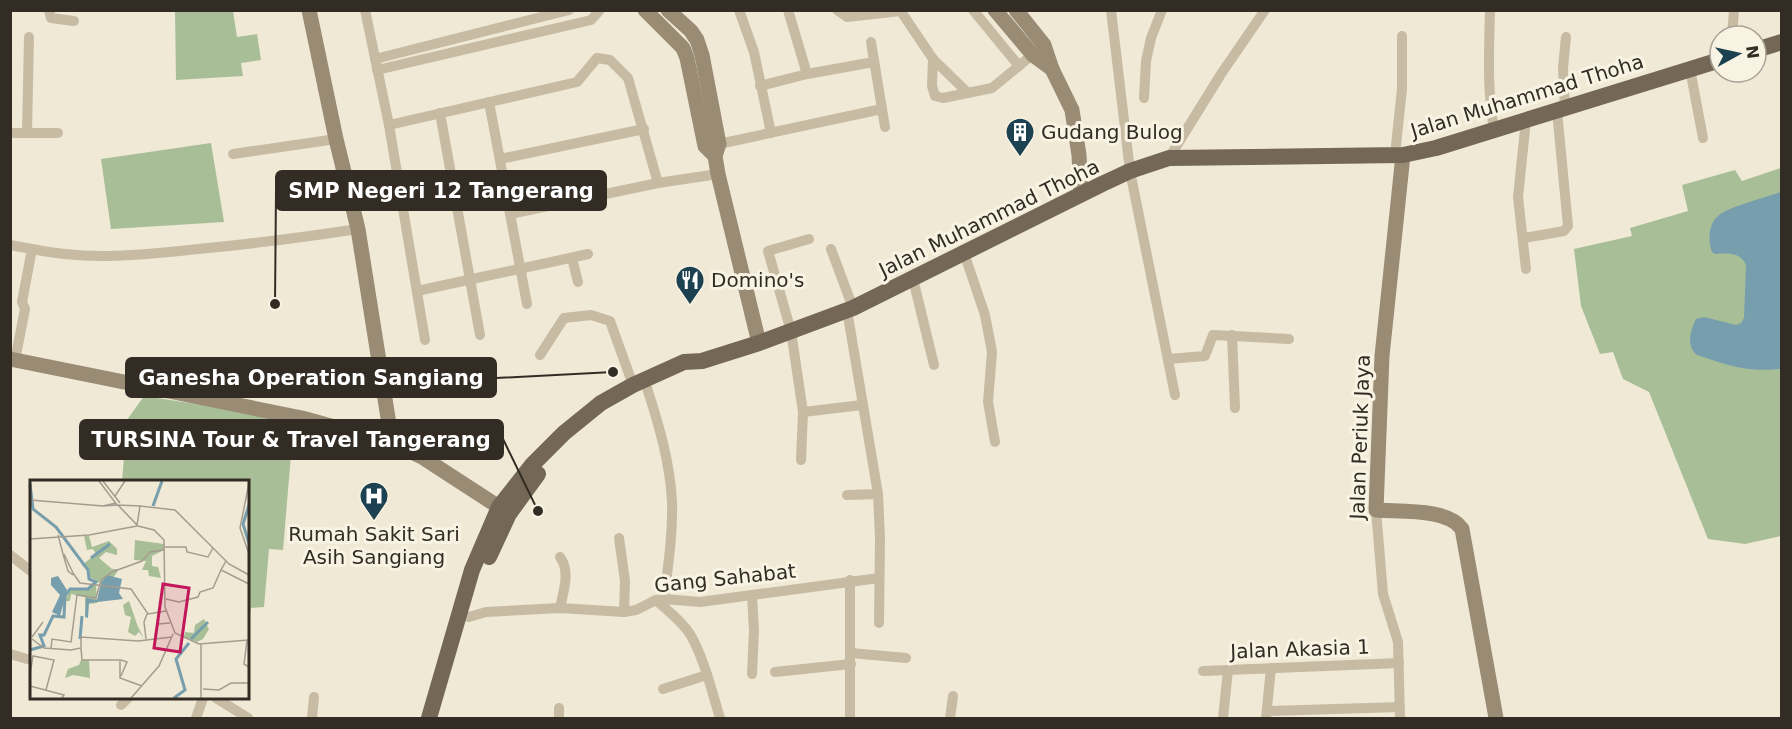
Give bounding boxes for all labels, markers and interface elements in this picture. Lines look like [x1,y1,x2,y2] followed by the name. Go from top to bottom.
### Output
[1708,24,1768,84] north arrow
[1742,44,1763,60] text: N
[1406,49,1646,143] street label: Jalan Muhammad Thoha
[1004,116,1036,158] building icon: Gudang Bulog
[1041,120,1183,144] place label: Gudang Bulog
[873,154,1103,283] street label: Jalan Muhammad Thoha
[276,171,606,210] callout: SMP Negeri 12 Tangerang
[288,179,594,203] text: SMP Negeri 12 Tangerang
[674,264,706,306] restaurant icon: Domino's
[711,268,805,292] place label: Domino's
[1345,354,1375,522] street label: Jalan Periuk Jaya
[126,358,496,397] callout: Ganesha Operation Sangiang
[138,366,484,390] text: Ganesha Operation Sangiang
[80,420,503,459] callout: TURSINA Tour & Travel Tangerang
[91,428,491,452] text: TURSINA Tour & Travel Tangerang
[30,480,249,699] inset map
[358,480,390,522] hospital icon: Rumah Sakit Sari Asih Sangiang
[288,522,460,569] place label: Rumah Sakit Sari Asih Sangiang
[653,559,797,597] street label: Gang Sahabat
[1228,635,1370,663] street label: Jalan Akasia 1

